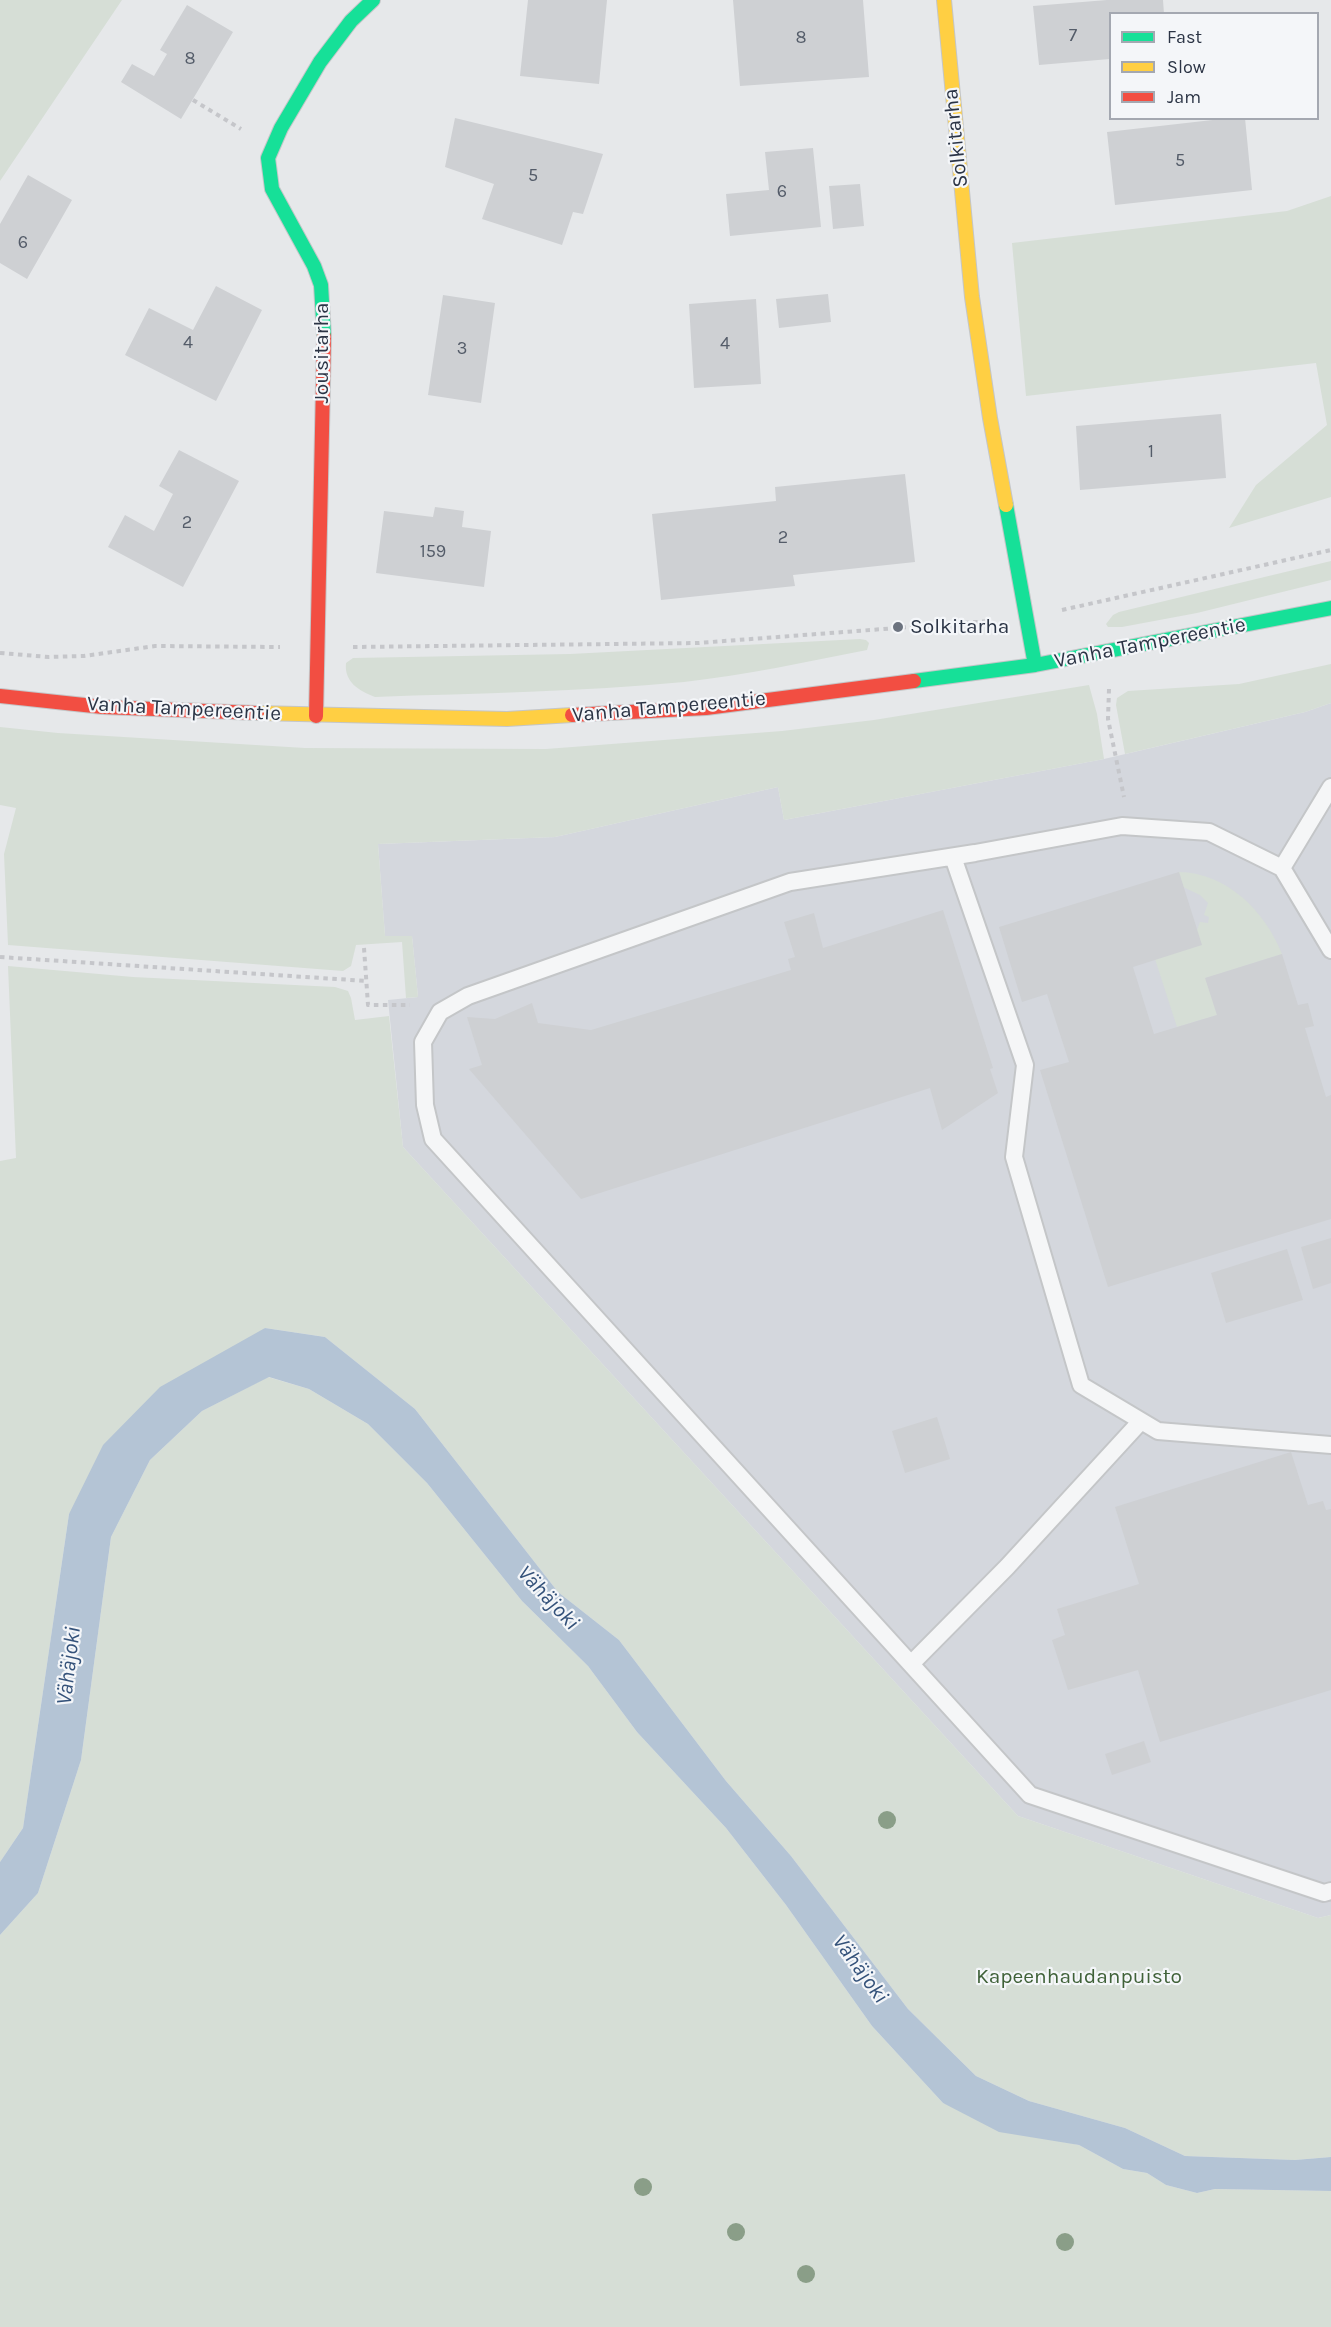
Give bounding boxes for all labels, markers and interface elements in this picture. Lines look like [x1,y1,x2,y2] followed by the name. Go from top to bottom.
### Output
[1109,12,1319,120] legend
[1069,25,1077,47] house number: 7
[1167,26,1202,48] text: Fast
[795,27,807,49] house number: 8
[184,48,196,70] house number: 8
[1167,56,1206,78] text: Slow
[1167,86,1201,108] text: Jam
[938,87,974,189] street label: Solkitarha
[1175,150,1185,172] house number: 5
[528,165,538,187] house number: 5
[777,181,787,203] house number: 6
[18,232,28,254] house number: 6
[309,302,335,404] street label: Jousitarha
[183,332,193,354] house number: 4
[720,333,730,355] house number: 4
[457,338,467,360] house number: 3
[1148,441,1154,463] house number: 1
[182,512,192,534] house number: 2
[778,527,788,549] house number: 2
[420,541,446,563] house number: 159
[1052,612,1248,674] street label: Vanha Tampereentie
[910,614,1009,640] place label: Solkitarha
[891,620,905,634] marker: Solkitarha
[571,686,767,728] street label: Vanha Tampereentie
[86,691,282,727] street label: Vanha Tampereentie
[511,1560,585,1636] water label: Vähäjoki
[51,1625,87,1707] water label: Vähäjoki
[826,1929,894,2009] water label: Vähäjoki
[976,1964,1182,1990] park label: Kapeenhaudanpuisto

